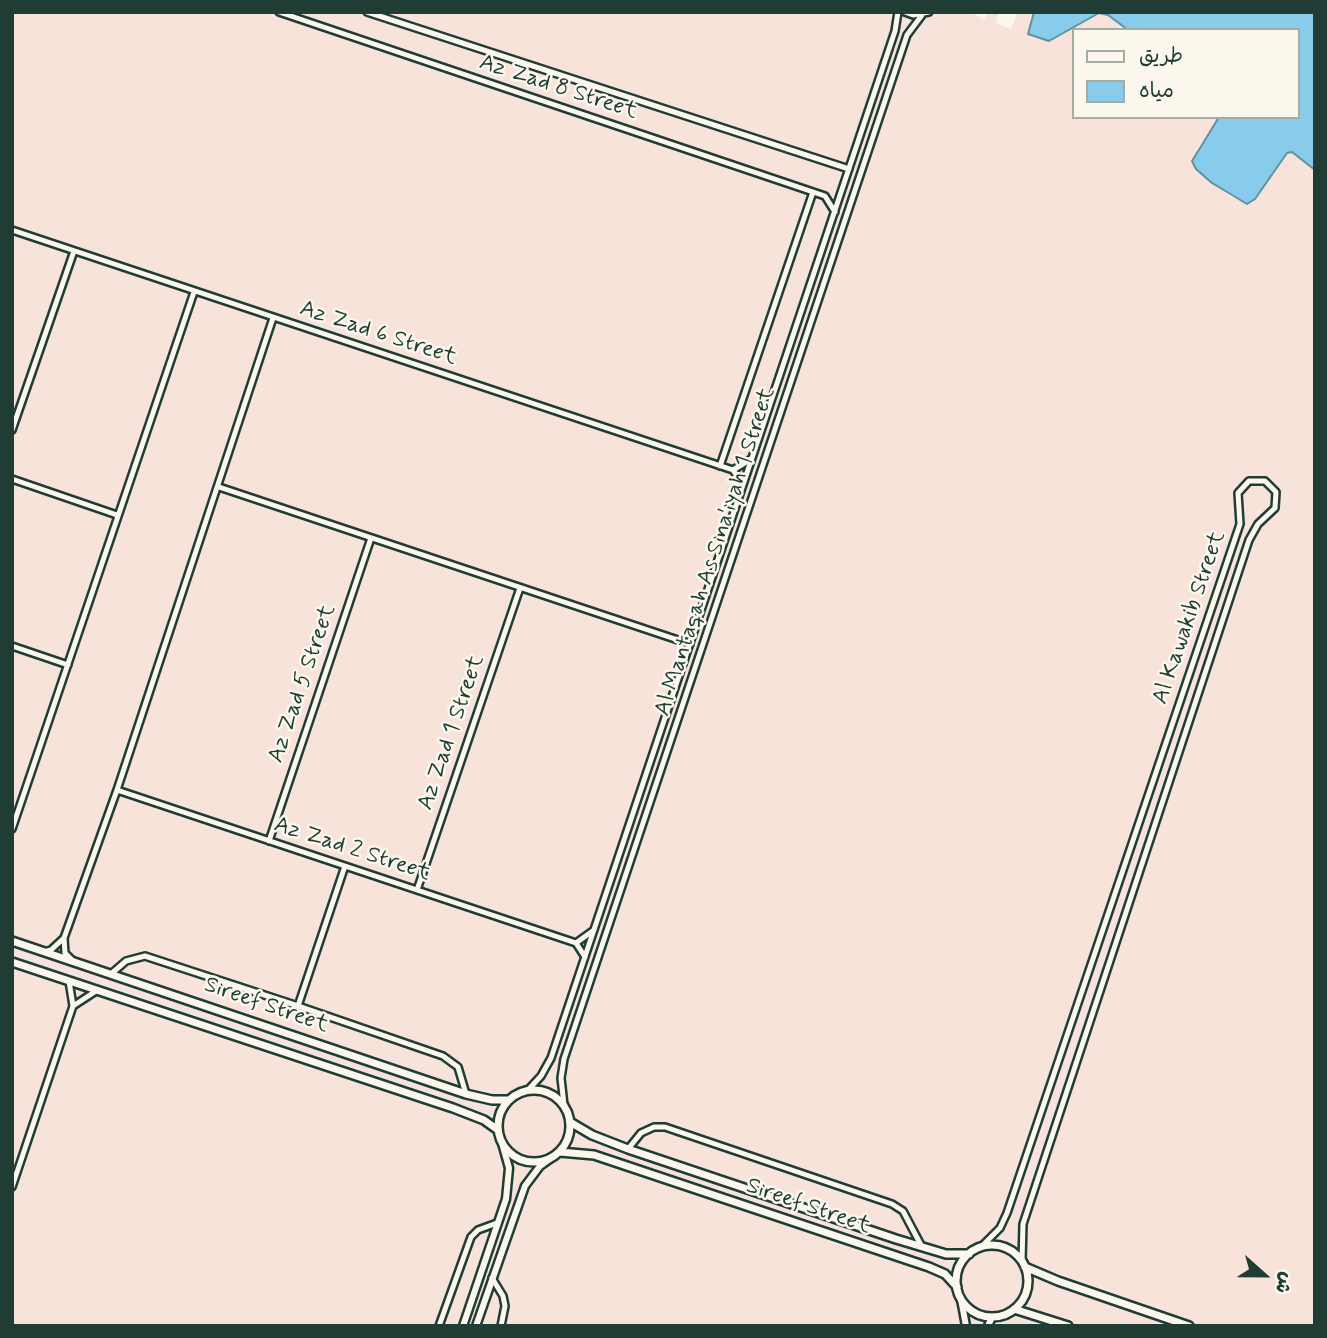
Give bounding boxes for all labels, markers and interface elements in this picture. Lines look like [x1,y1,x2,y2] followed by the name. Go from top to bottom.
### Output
[1072,28,1299,119] legend
[1139,42,1183,70] text: طريق
[475,49,641,127] street label: Az Zad 8 Street
[1139,77,1174,105] text: مياه
[296,296,460,372] street label: Az Zad 6 Street
[650,384,782,720] street label: Al Mantaqah As Sina'iyah 1 Street
[1147,528,1233,708] street label: Al Kawakib Street
[263,601,343,767] street label: Az Zad 5 Street
[413,652,491,814] street label: Az Zad 1 Street
[270,812,434,888] street label: Az Zad 2 Street
[200,972,332,1040] street label: Sireef Street
[742,1173,874,1241] street label: Sireef Street
[1229,1240,1299,1310] north arrow
[1269,1268,1299,1297] text: ش

